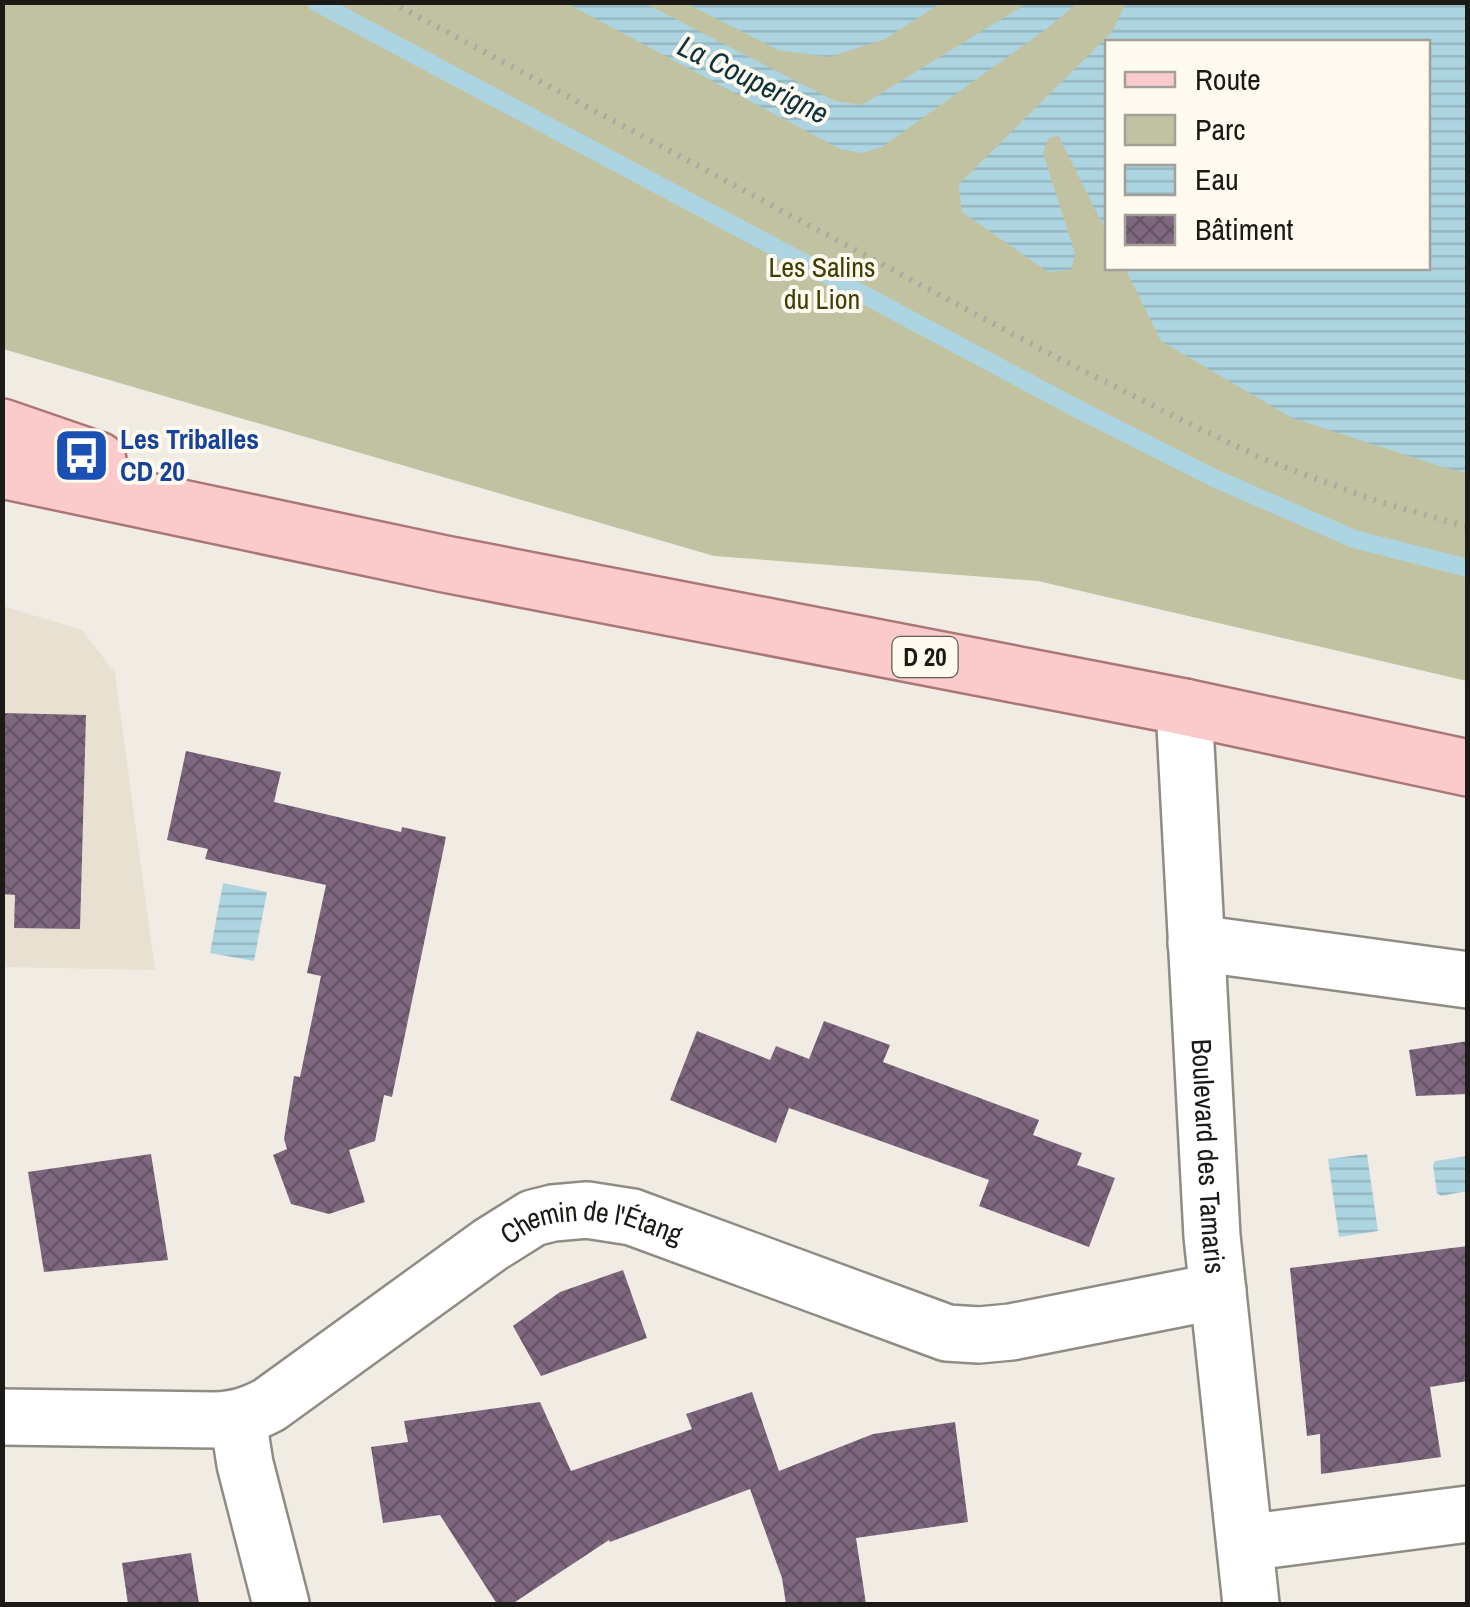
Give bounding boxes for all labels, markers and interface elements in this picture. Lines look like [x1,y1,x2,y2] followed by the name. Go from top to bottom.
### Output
[672,25,835,133] water label: La Couperigne
[1105,40,1430,270] legend
[1195,59,1261,99] text: Route
[1195,109,1246,149] text: Parc
[1195,159,1239,199] text: Eau
[1195,209,1294,249] text: Bâtiment
[768,248,876,318] park label: Les Salins du Lion
[120,420,259,490] place label: Les Triballes CD 20
[51,425,111,485] bus stop icon: Les Triballes CD 20
[892,637,958,677] road number: D 20
[1183,1038,1235,1276] street label: Boulevard des Tamaris
[493,1191,688,1253] text: Chemin de l'Étang
[499,1224,687,1260] street label: Chemin de l'Étang

